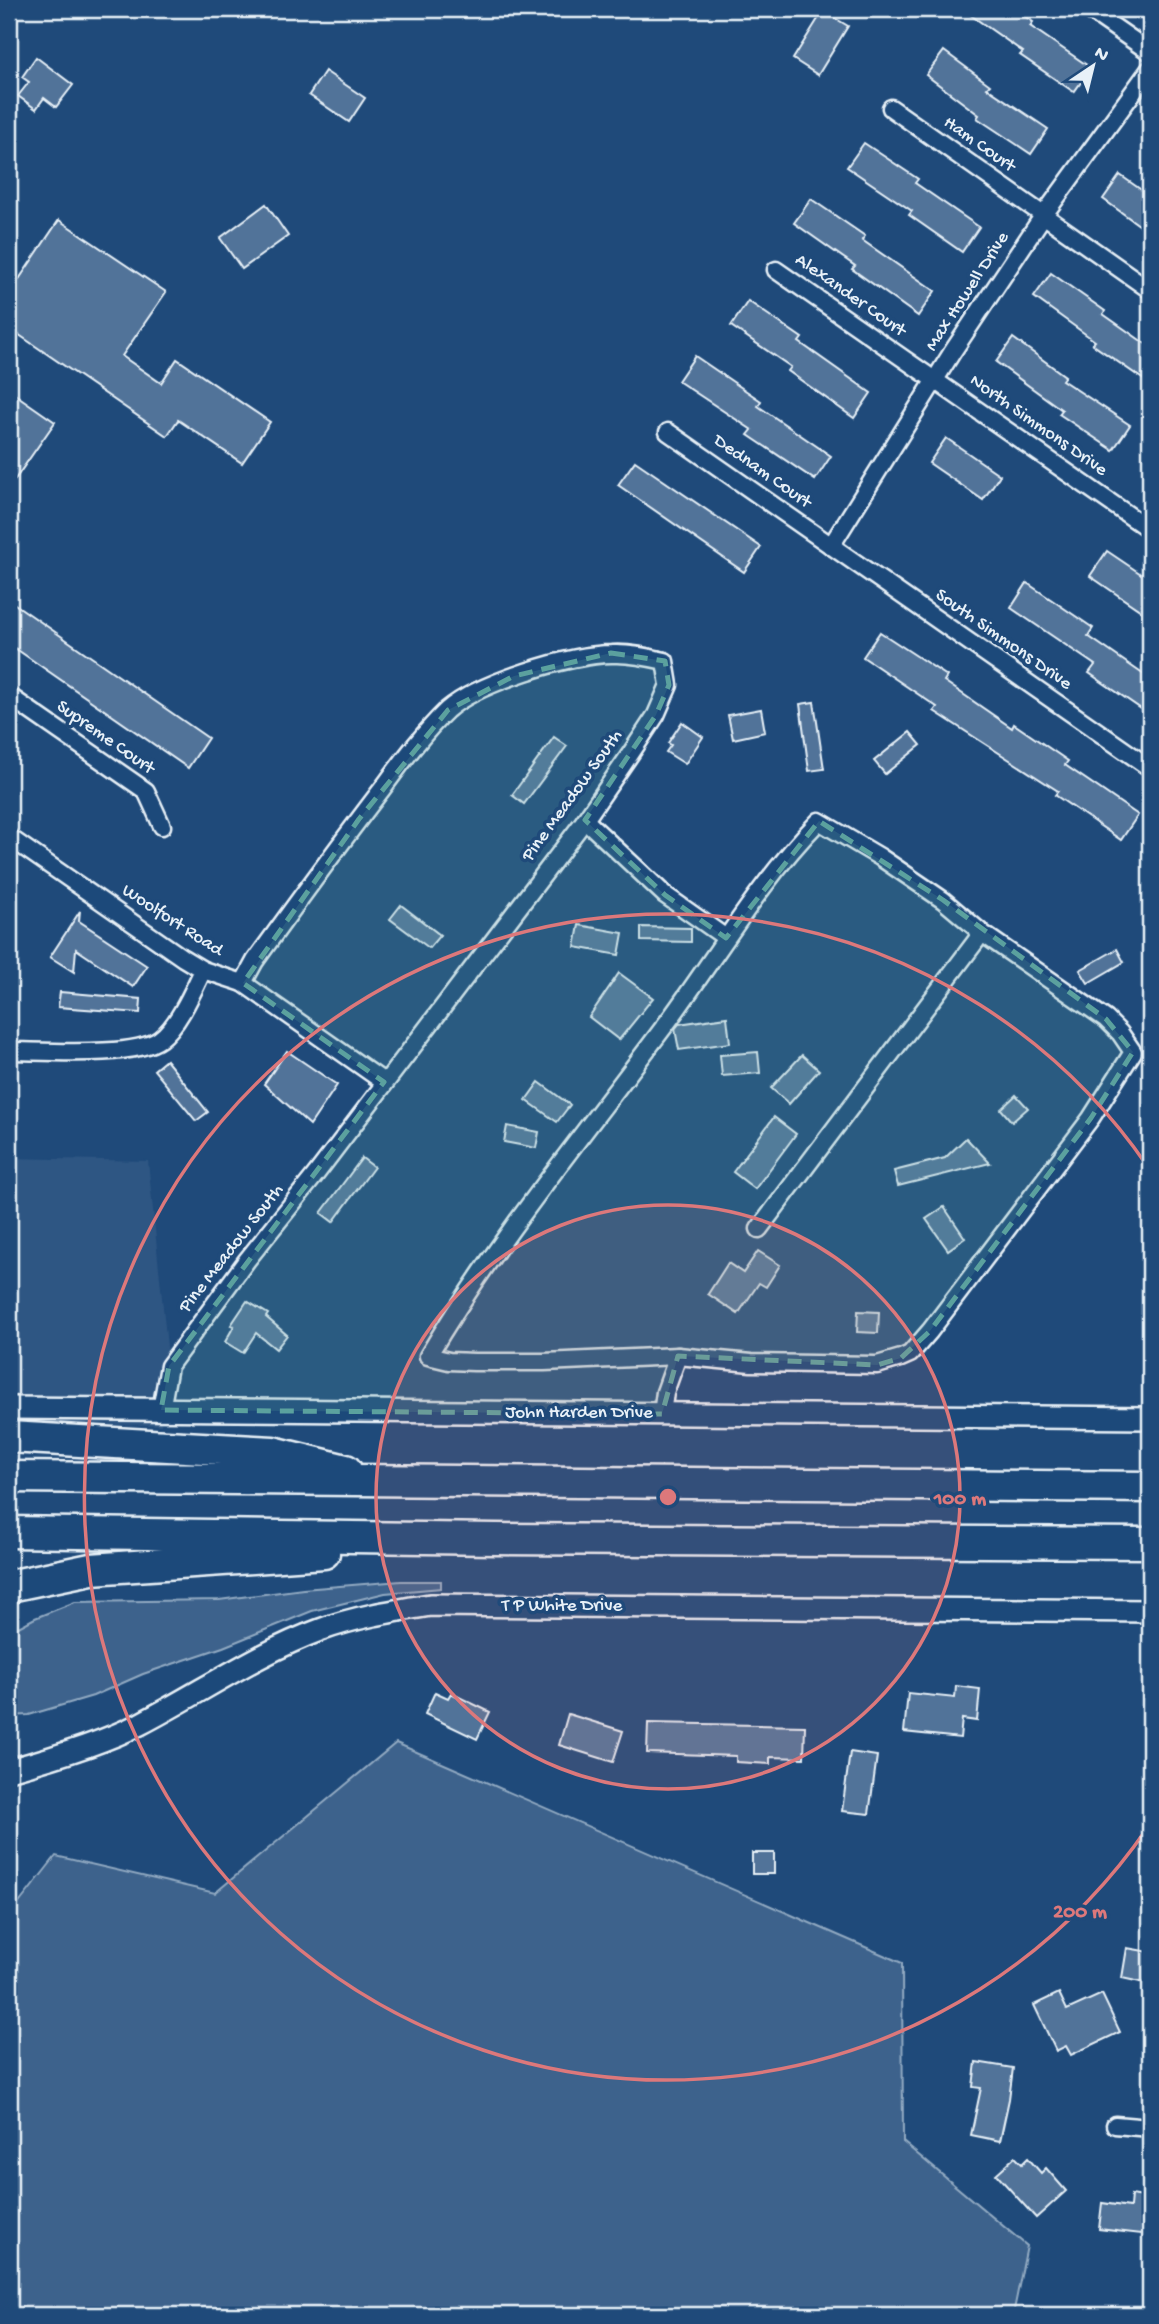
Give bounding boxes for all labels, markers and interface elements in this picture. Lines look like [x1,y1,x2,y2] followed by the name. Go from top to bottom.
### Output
[1058,32,1128,102] north arrow
[1089,42,1112,68] text: N
[938,112,1021,179] street label: Ham Court
[921,228,1015,356] street label: Max Howell Drive
[790,249,912,344] street label: Alexander Court
[965,370,1112,482] street label: North Simmons Drive
[707,429,817,516] street label: Dednam Court
[930,584,1076,696] street label: South Simmons Drive
[51,696,161,782] street label: Supreme Court
[517,726,629,867] street label: Pine Meadow South
[117,880,229,963] street label: Woolfort Road
[174,1180,289,1319] street label: Pine Meadow South
[505,1402,653,1425] street label: John Harden Drive
[656,1485,680,1509] centre of rings
[933,1488,986,1513] text: 100 m
[501,1595,623,1618] street label: T P White Drive
[1053,1901,1107,1926] text: 200 m

